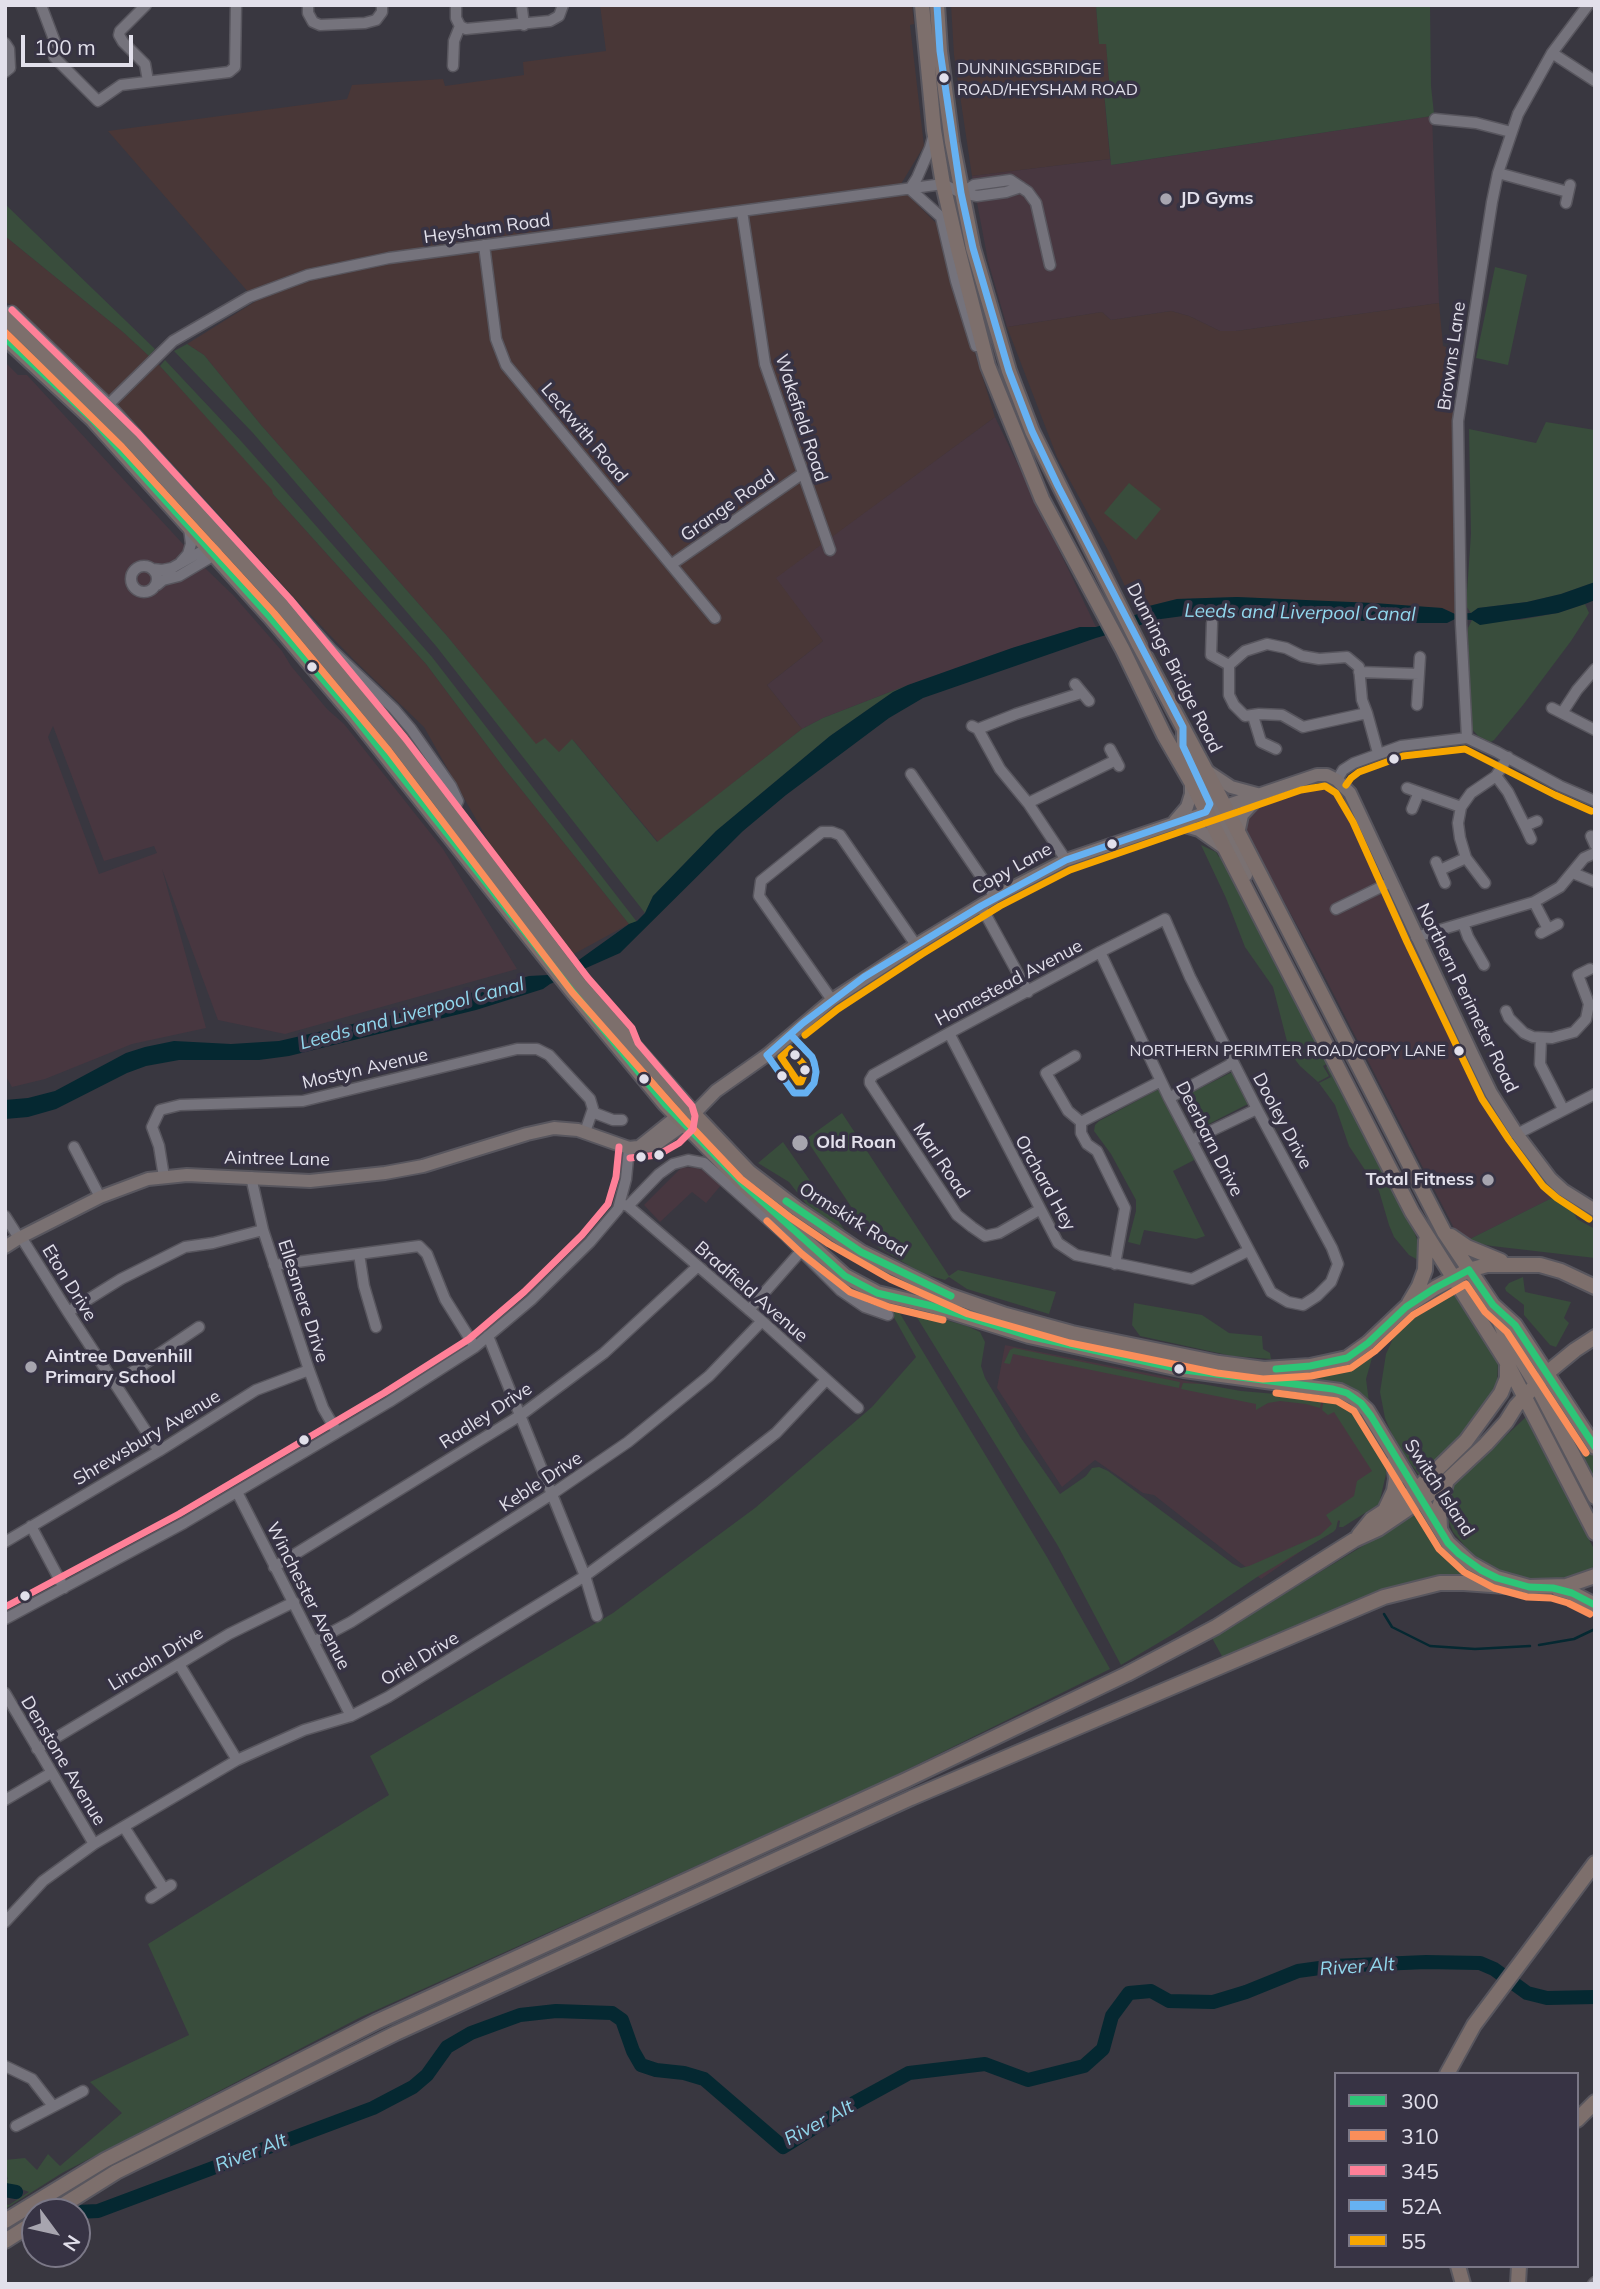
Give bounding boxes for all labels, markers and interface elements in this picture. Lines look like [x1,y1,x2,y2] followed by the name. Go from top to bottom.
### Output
[24,21,136,65] scale bar
[34,34,96,60] text: 100 m
[957,59,1138,97] place label: DUNNINGSBRIDGE ROAD/HEYSHAM ROAD
[937,71,951,85] marker: DUNNINGSBRIDGE ROAD/HEYSHAM ROAD
[1180,188,1253,210] place label: JD Gyms
[1158,191,1174,207] marker: JD Gyms
[422,209,552,249] street label: Heysham Road
[1434,300,1470,412] street label: Browns Lane
[770,352,832,484] street label: Wakefield Road
[536,379,632,487] street label: Leckwith Road
[677,465,779,547] street label: Grange Road
[1122,580,1226,756] street label: Dunnings Bridge Road
[1184,600,1416,626] water label: Leeds and Liverpool Canal
[305,660,319,674] unlabelled marker
[1387,752,1401,766] unlabelled marker
[1105,837,1119,851] unlabelled marker
[968,838,1056,900] street label: Copy Lane
[1412,900,1522,1096] street label: Northern Perimeter Road
[932,935,1086,1031] street label: Homestead Avenue
[297,973,527,1055] water label: Leeds and Liverpool Canal
[1130,1041,1446,1061] place label: NORTHERN PERIMTER ROAD/COPY LANE
[300,1044,430,1094] street label: Mostyn Avenue
[1452,1044,1466,1058] marker: NORTHERN PERIMTER ROAD/COPY LANE
[788,1048,802,1062] unlabelled marker
[798,1063,812,1077] unlabelled marker
[775,1069,789,1083] unlabelled marker
[1248,1069,1316,1173] street label: Dooley Drive
[637,1072,651,1086] unlabelled marker
[1171,1078,1247,1200] street label: Deerbarn Drive
[908,1119,974,1203] street label: Marl Road
[816,1132,896,1154] place label: Old Roan
[1010,1132,1080,1234] street label: Orchard Hey
[790,1133,810,1153] marker: Old Roan
[224,1147,330,1171] street label: Aintree Lane
[652,1148,666,1162] unlabelled marker
[634,1150,648,1164] unlabelled marker
[1366,1169,1474,1191] place label: Total Fitness
[1480,1172,1496,1188] marker: Total Fitness
[795,1178,911,1262] street label: Ormskirk Road
[273,1237,333,1365] street label: Ellesmere Drive
[690,1237,812,1347] street label: Bradfield Avenue
[37,1241,101,1325] street label: Eton Drive
[45,1346,193,1388] place label: Aintree Davenhill Primary School
[23,1359,39,1375] marker: Aintree Davenhill Primary School
[1172,1362,1186,1376] unlabelled marker
[436,1378,536,1454] street label: Radley Drive
[70,1386,224,1490] street label: Shrewsbury Avenue
[297,1433,311,1447] unlabelled marker
[1400,1435,1478,1541] street label: Switch Island
[496,1447,586,1517] street label: Keble Drive
[261,1519,355,1673] street label: Winchester Avenue
[18,1589,32,1603] unlabelled marker
[105,1622,207,1696] street label: Lincoln Drive
[377,1627,463,1691] street label: Oriel Drive
[16,1693,110,1829] street label: Denstone Avenue
[1319,1953,1395,1981] water label: River Alt
[1334,2072,1579,2268] legend
[1401,2088,1439,2114] text: 300
[781,2095,857,2151] water label: River Alt
[1401,2123,1439,2149] text: 310
[212,2129,290,2177] water label: River Alt
[1401,2158,1439,2184] text: 345
[1401,2193,1442,2219] text: 52A
[21,2198,91,2268] north arrow
[1401,2228,1426,2254] text: 55
[58,2231,86,2256] text: N

